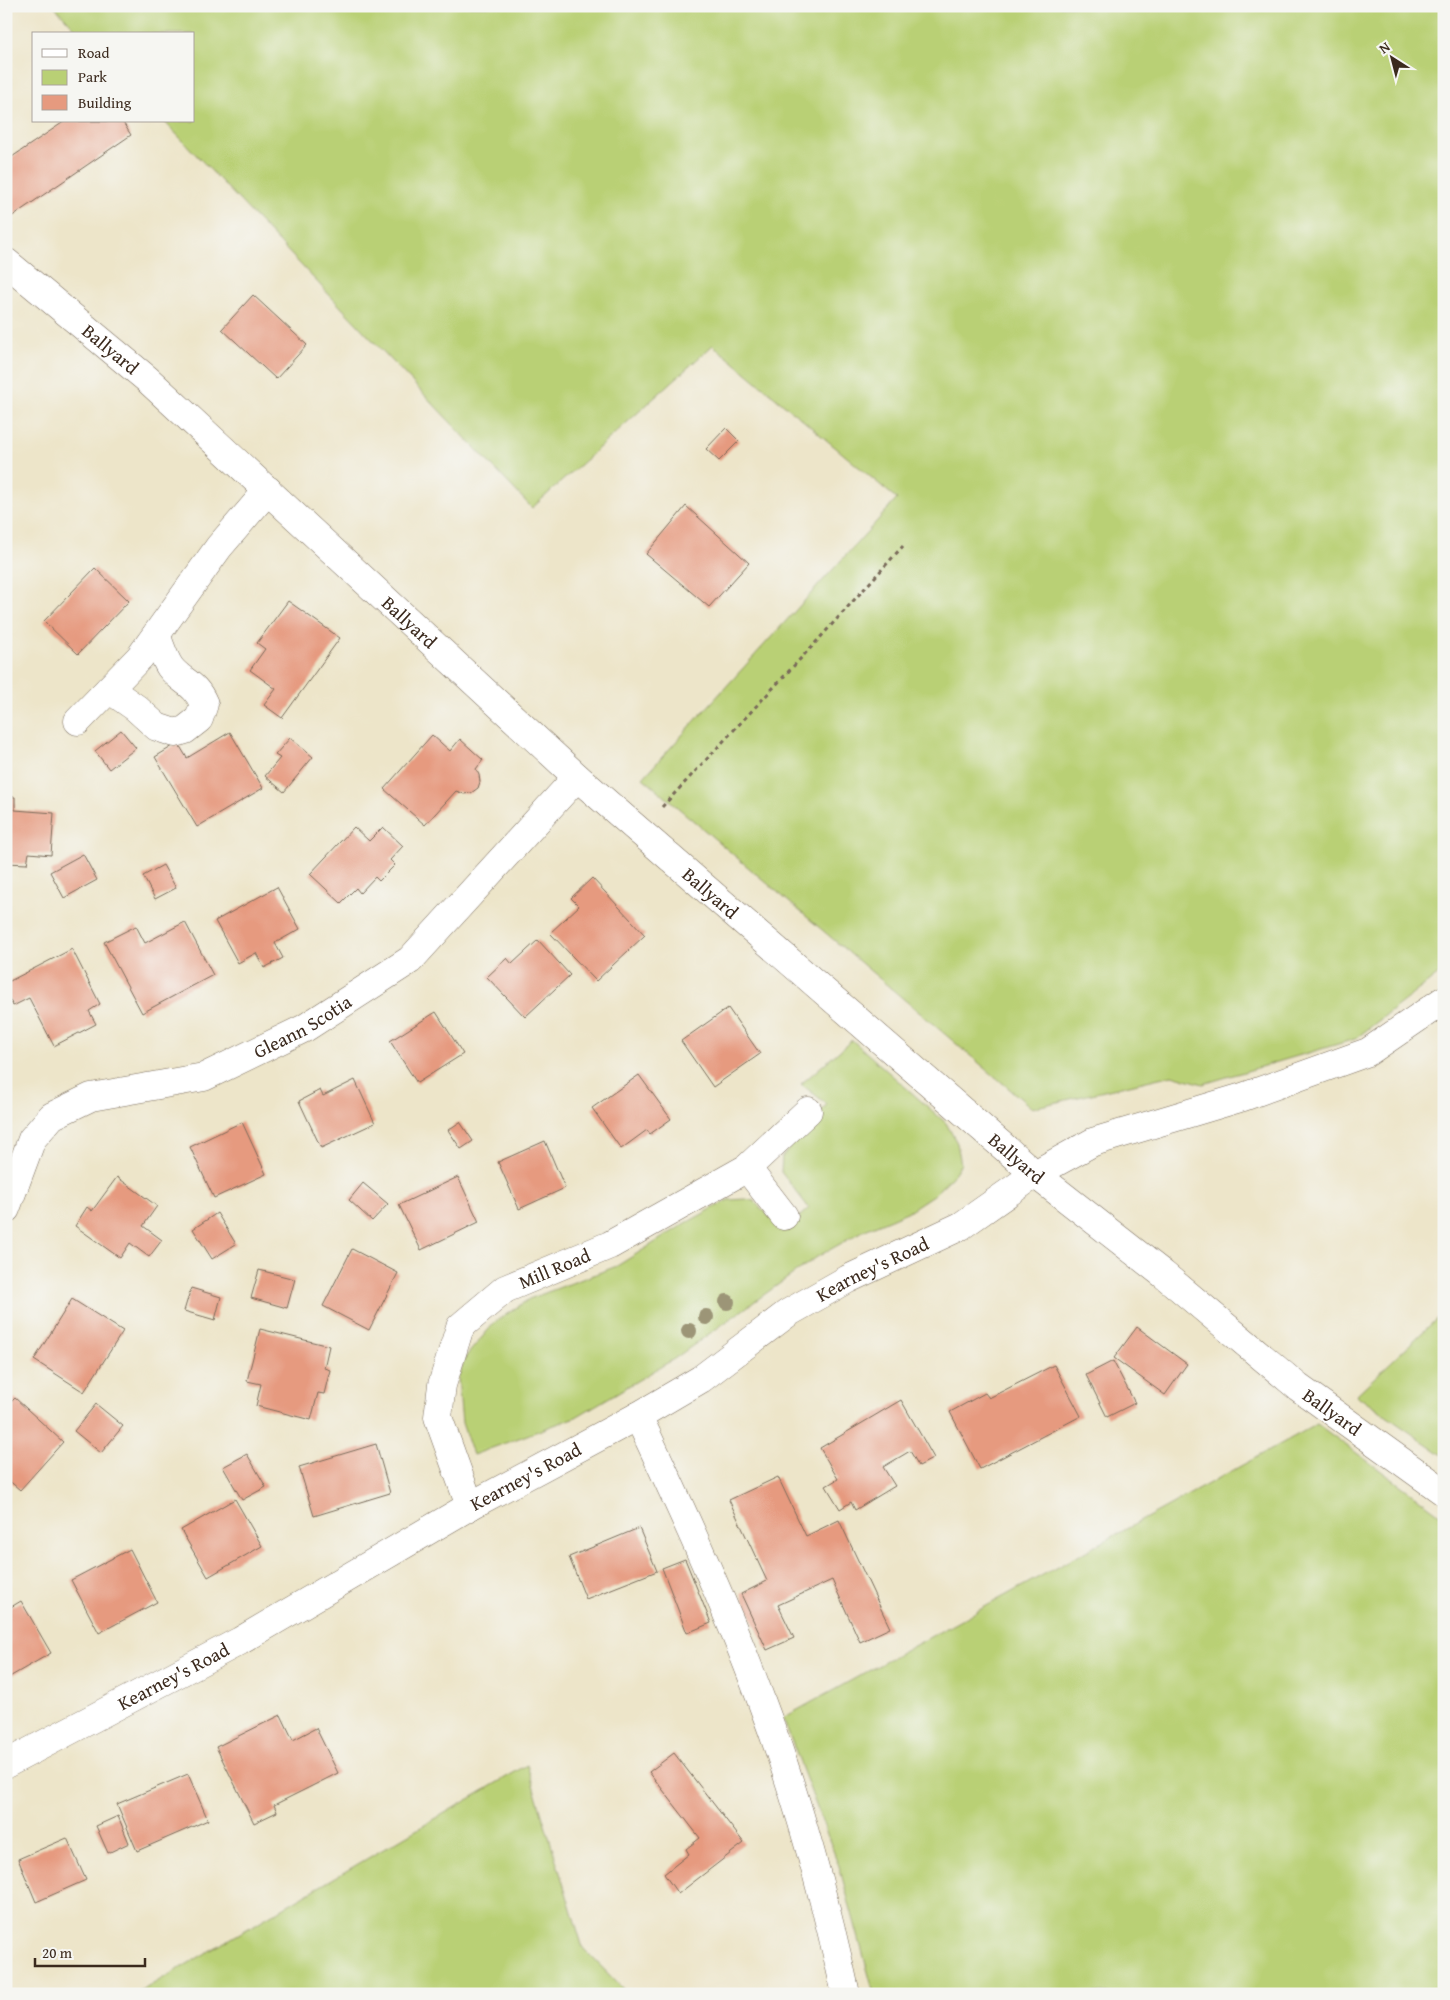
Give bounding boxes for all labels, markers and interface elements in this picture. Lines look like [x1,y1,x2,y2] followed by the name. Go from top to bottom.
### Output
[32,32,195,122] legend
[1368,32,1418,82] north arrow
[1375,36,1395,58] text: N
[78,42,109,63] text: Road
[78,66,107,87] text: Park
[78,92,132,113] text: Building
[76,317,146,381] street label: Ballyard
[376,589,444,655] street label: Ballyard
[676,861,746,926] street label: Ballyard
[249,988,357,1065] street label: Gleann Scotia
[982,1126,1051,1191] street label: Ballyard
[811,1229,934,1308] street label: Kearney's Road
[514,1240,595,1296] street label: Mill Road
[1297,1381,1368,1443] street label: Ballyard
[465,1435,587,1518] street label: Kearney's Road
[113,1635,235,1717] street label: Kearney's Road
[35,1935,145,1967] scale bar
[42,1942,73,1963] text: 20 m

